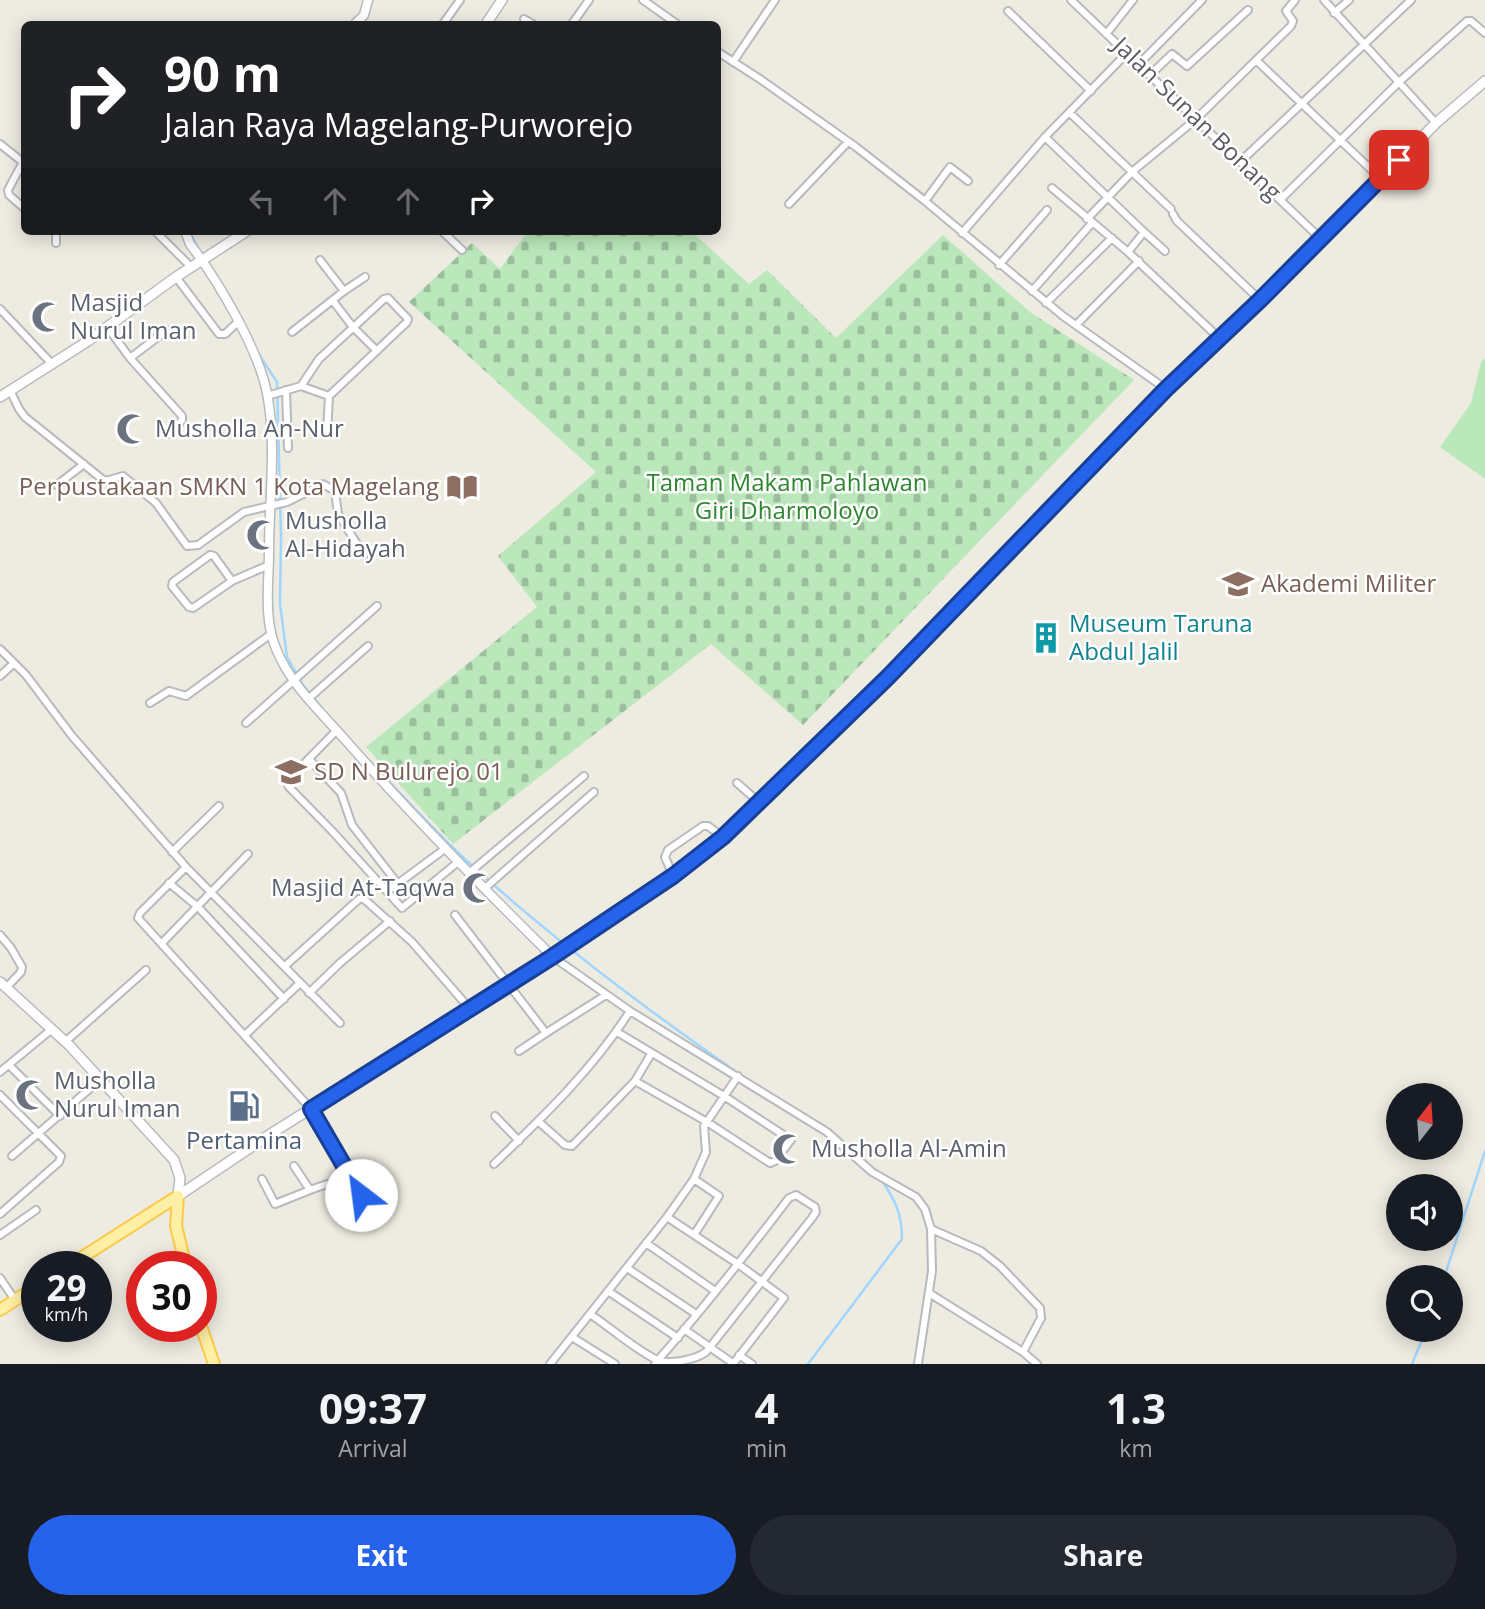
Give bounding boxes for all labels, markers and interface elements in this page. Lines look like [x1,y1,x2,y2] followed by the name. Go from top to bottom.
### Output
[1105,27,1290,207] street label: Jalan Sunan Bonang
[164,40,281,106] text: 90 m
[49,49,140,140] icon: right
[164,103,633,146] text: Jalan Raya Magelang-Purworejo
[1369,130,1429,190] pin
[1380,141,1418,179] icon: arrive
[243,182,281,220] icon: left
[316,182,354,220] icon: ahead
[389,182,427,220] icon: ahead
[462,182,500,220] icon: right
[70,285,197,346] place label: Masjid Nurul Iman
[30,300,64,334] mosque icon: Masjid Nurul Iman
[155,411,344,444] place label: Musholla An-Nur
[115,412,149,446] mosque icon: Musholla An-Nur
[647,465,927,526] park label: Taman Makam Pahlawan Giri Dharmoloyo
[19,469,439,502] place label: Perpustakaan SMKN 1 Kota Magelang
[445,470,479,504] library icon: Perpustakaan SMKN 1 Kota Magelang
[285,503,406,564] place label: Musholla Al-Hidayah
[245,518,279,552] mosque icon: Musholla Al-Hidayah
[1261,566,1437,599] place label: Akademi Militer
[1221,567,1255,601] school or university icon: Akademi Militer
[1069,606,1253,667] place label: Museum Taruna Abdul Jalil
[1029,621,1063,655] building icon: Museum Taruna Abdul Jalil
[314,754,504,787] place label: SD N Bulurejo 01
[274,755,308,789] school or university icon: SD N Bulurejo 01
[271,870,455,903] place label: Masjid At-Taqwa
[461,871,495,905] mosque icon: Masjid At-Taqwa
[54,1063,181,1124] place label: Musholla Nurul Iman
[14,1078,48,1112] mosque icon: Musholla Nurul Iman
[1386,1083,1463,1160] north arrow
[1386,1083,1463,1342] map controls
[227,1089,261,1123] fuel station icon: Pertamina
[186,1123,302,1156] place label: Pertamina
[811,1131,1007,1164] place label: Musholla Al-Amin
[771,1132,805,1166] mosque icon: Musholla Al-Amin
[324,1158,398,1232] position arrow
[1386,1174,1463,1251] button: sound
[126,1251,217,1342] speed limit sign: 30
[46,1264,87,1311] text: 29
[1386,1265,1463,1342] button: search
[45,1302,88,1326] text: km/h
[319,1379,427,1436] text: 09:37
[754,1379,779,1436] text: 4
[1106,1379,1166,1436] text: 1.3
[338,1432,408,1464] text: Arrival
[746,1432,787,1464] text: min
[1119,1432,1153,1464] text: km
[28,1515,736,1595] button: Exit
[750,1515,1457,1595] button: Share

